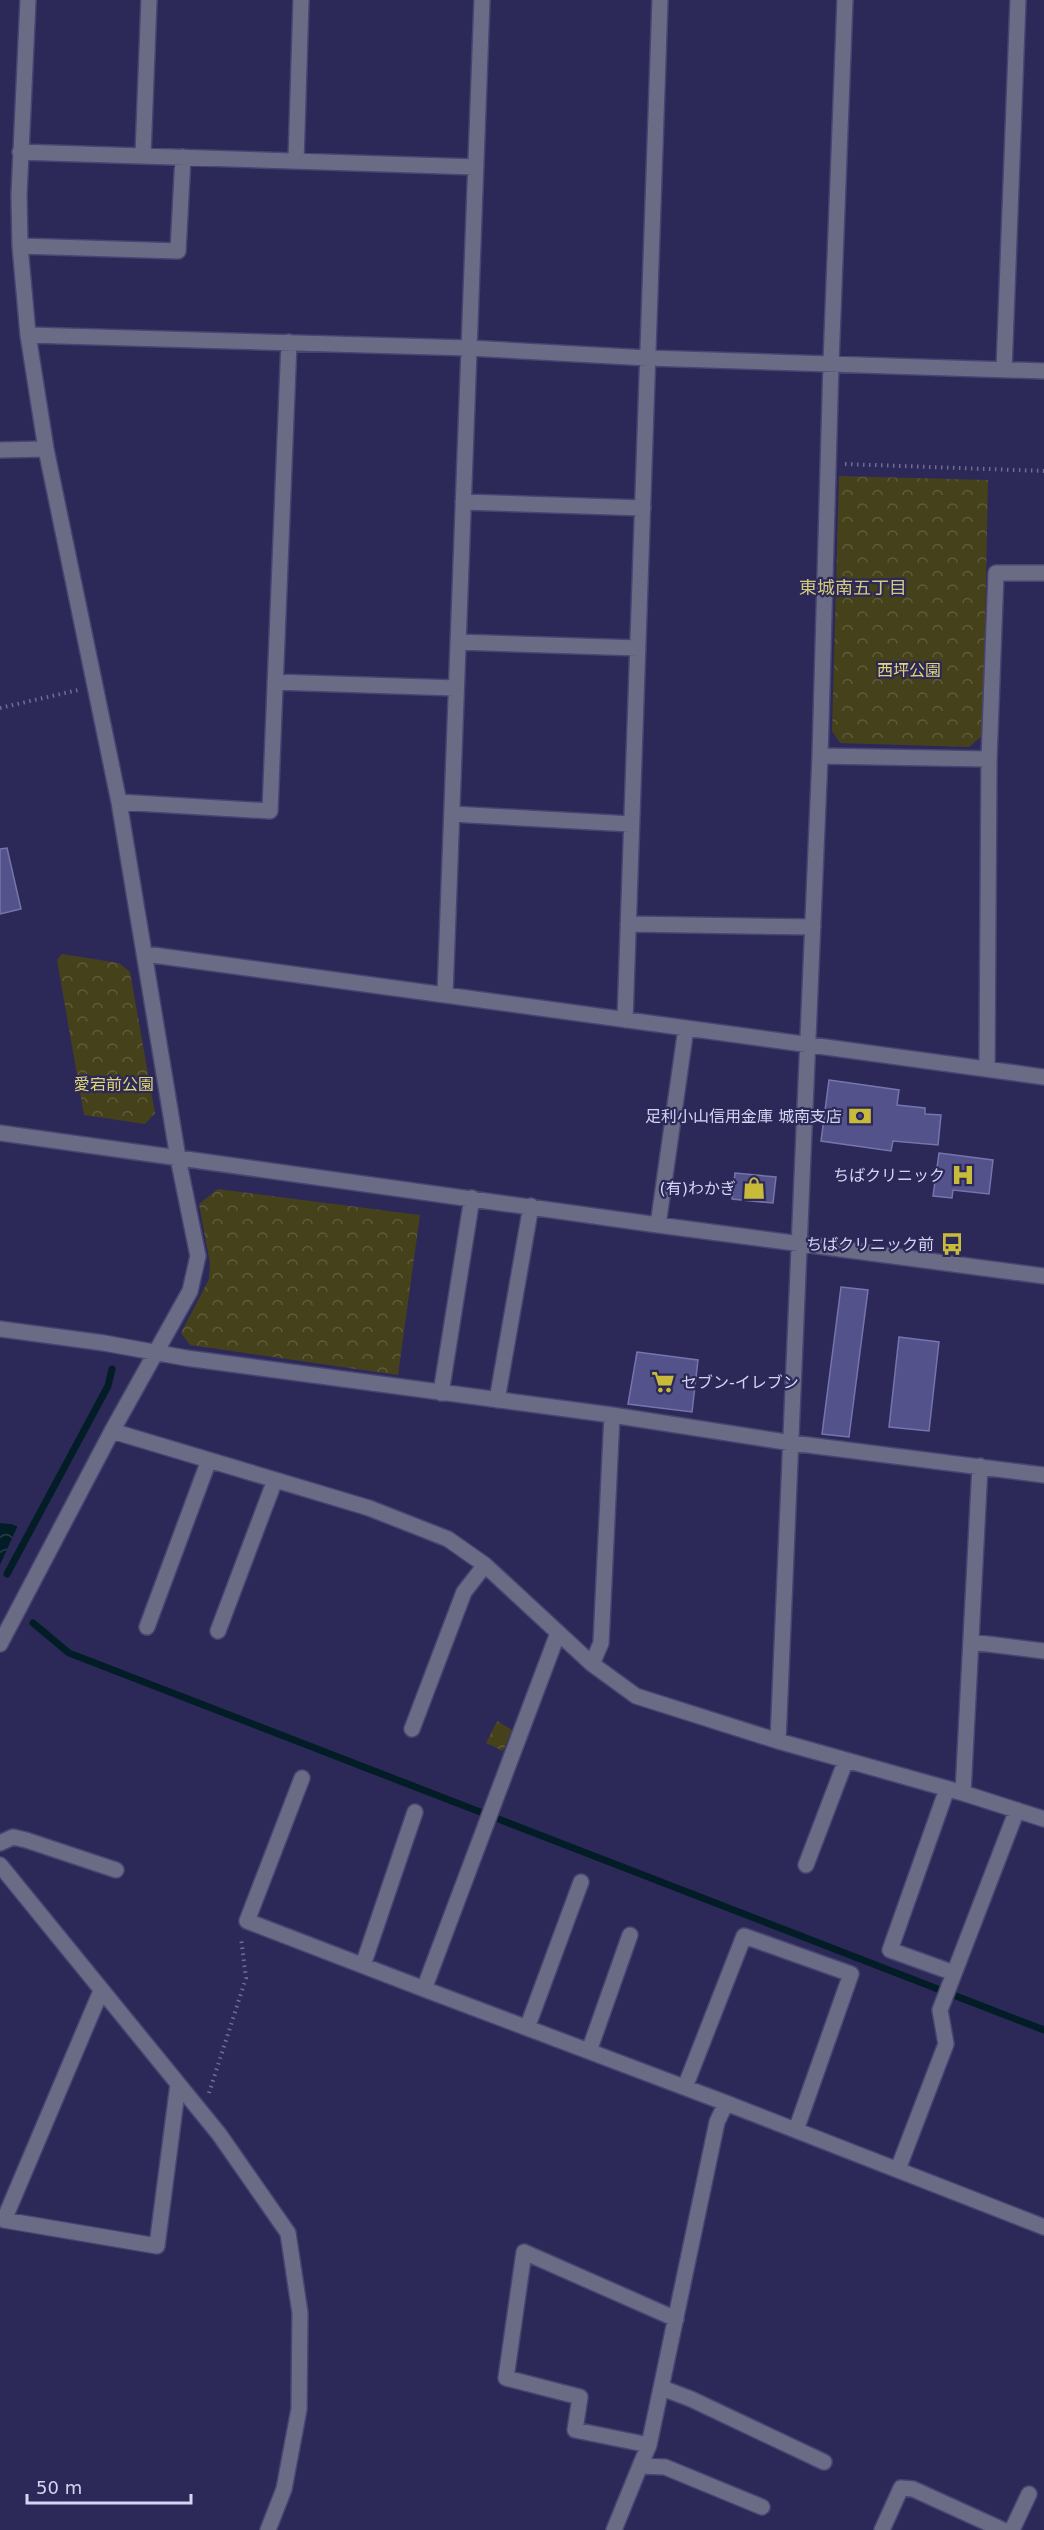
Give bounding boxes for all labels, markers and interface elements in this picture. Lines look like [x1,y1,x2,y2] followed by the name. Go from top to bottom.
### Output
[799,577,907,598] district label: 東城南五丁目
[877,661,941,680] park label: 西坪公園
[74,1075,154,1094] park label: 愛宕前公園
[847,1103,873,1129] bank icon: 足利小山信用金庫 城南支店
[645,1107,842,1126] place label: 足利小山信用金庫 城南支店
[950,1162,976,1188] hospital icon: ちばクリニック
[833,1166,945,1185] place label: ちばクリニック
[741,1175,767,1201] shop icon: (有)わかぎ
[660,1179,736,1198] place label: (有)わかぎ
[939,1231,965,1257] bus stop icon: ちばクリニック前
[806,1235,934,1254] place label: ちばクリニック前
[650,1369,676,1395] supermarket icon: セブン-イレブン
[681,1373,799,1392] place label: セブン-イレブン
[27,2467,190,2505] scale bar
[36,2477,82,2498] text: 50 m

